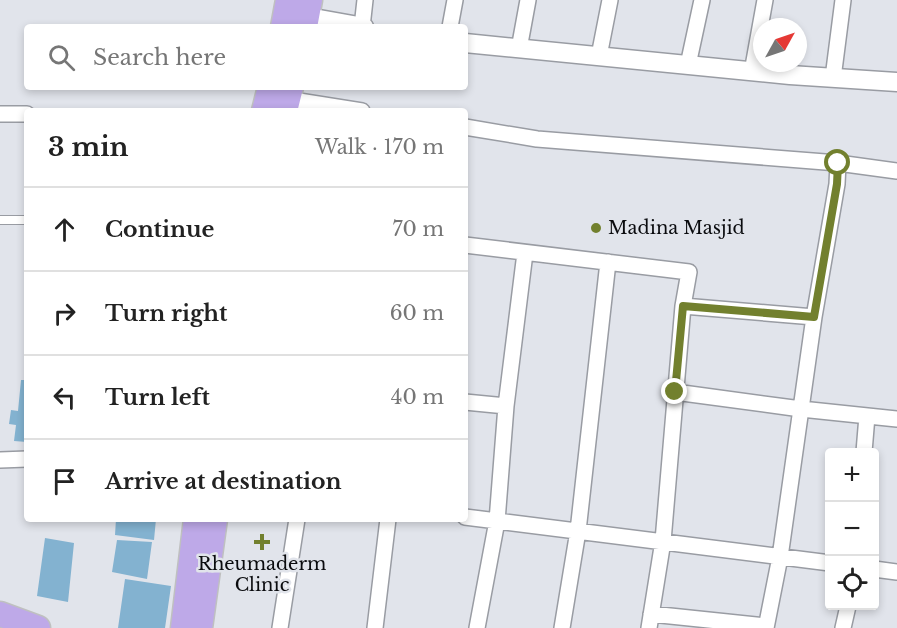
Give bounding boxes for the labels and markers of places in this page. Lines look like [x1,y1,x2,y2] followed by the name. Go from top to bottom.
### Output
[608,217,745,239] place label: Madina Masjid
[589,221,603,235] marker: Madina Masjid
[253,533,271,551] marker: Rheumaderm Clinic
[198,553,326,596] place label: Rheumaderm Clinic

